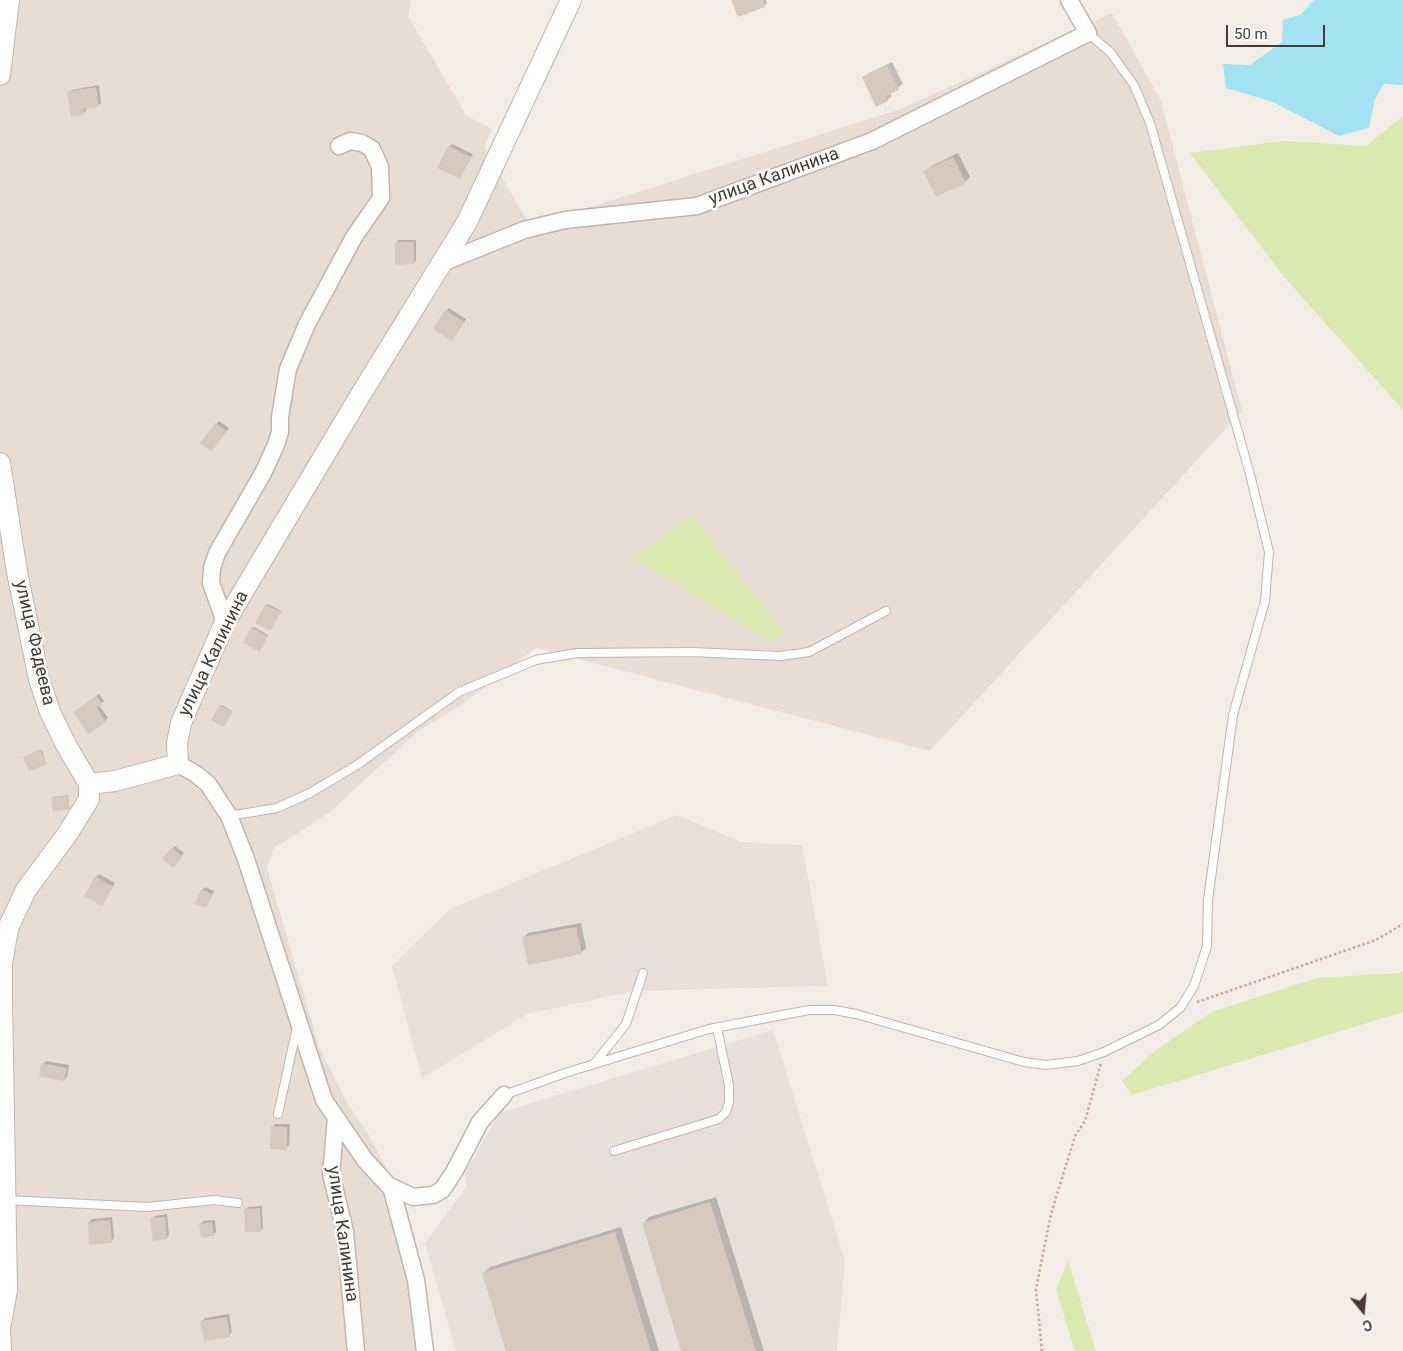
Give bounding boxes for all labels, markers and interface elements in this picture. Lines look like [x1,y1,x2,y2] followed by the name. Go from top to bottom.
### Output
[1228,15,1327,47] scale bar
[1234,25,1268,43] text: 50 m
[706,143,842,211] street label: улица Калинина
[9,578,59,708] street label: улица Фадеева
[174,588,254,720] street label: улица Калинина
[322,1165,362,1303] street label: улица Калинина
[1338,1286,1388,1336] north arrow
[1361,1316,1374,1334] text: С

